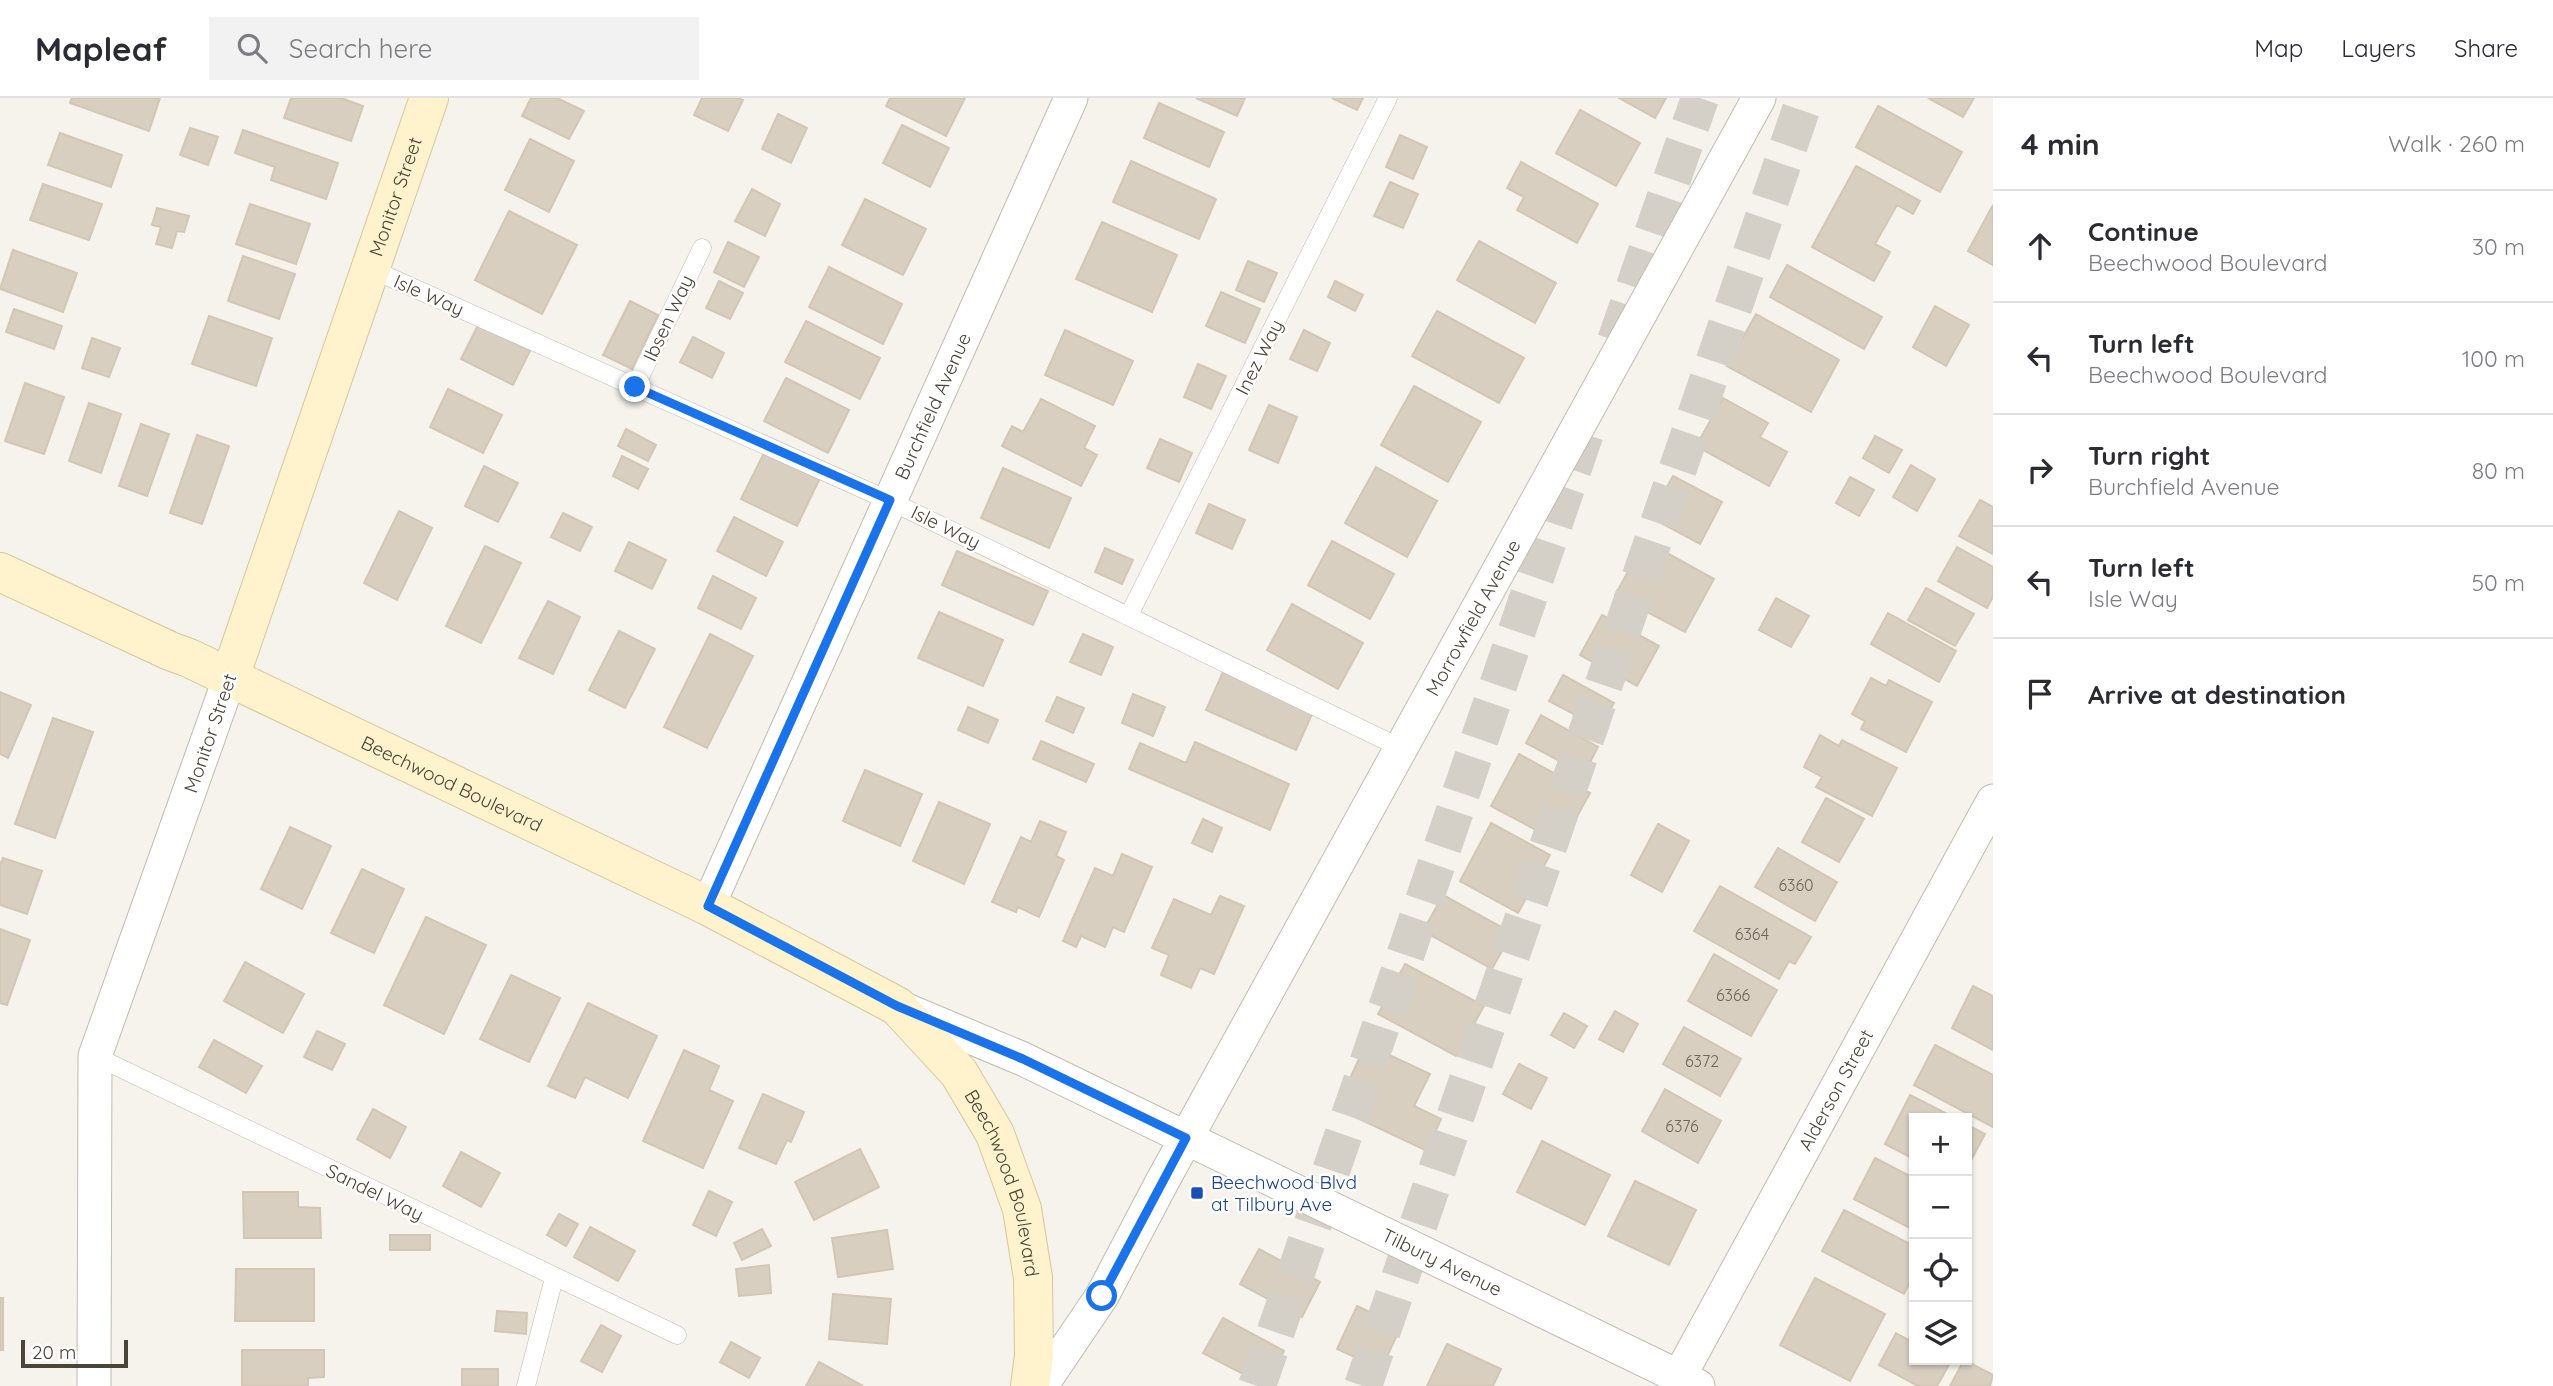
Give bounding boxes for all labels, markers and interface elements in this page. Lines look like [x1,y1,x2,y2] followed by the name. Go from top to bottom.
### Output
[209,17,699,80] search box
[35,28,167,69] text: Mapleaf
[233,29,271,67] icon: search
[289,32,432,65] text: Search here
[2254,33,2303,63] text: Map
[2341,33,2416,63] text: Layers
[2454,33,2518,63] text: Share
[2021,125,2100,163] text: 4 min
[2388,129,2525,158] text: Walk · 260 m
[364,134,427,259] street label: Monitor Street
[2088,215,2199,248] text: Continue
[2021,227,2059,265] icon: ahead
[2472,232,2525,261] text: 30 m
[2088,248,2327,277] text: Beechwood Boulevard
[390,269,468,321] street label: Isle Way
[638,271,698,365] street label: Ibsen Way
[1230,315,1288,399] street label: Inez Way
[2088,327,2195,360] text: Turn left
[889,329,976,483] street label: Burchfield Avenue
[2021,339,2059,377] icon: left
[2462,344,2525,373] text: 100 m
[2088,360,2327,389] text: Beechwood Boulevard
[619,371,650,402] route end
[2088,439,2210,472] text: Turn right
[2021,451,2059,489] icon: right
[2472,456,2525,485] text: 80 m
[2088,472,2280,501] text: Burchfield Avenue
[907,500,985,554] street label: Isle Way
[1420,535,1526,700] street label: Morrowfield Avenue
[2088,551,2195,584] text: Turn left
[2021,563,2059,601] icon: left
[2472,568,2525,597] text: 50 m
[2088,584,2178,613] text: Isle Way
[178,670,242,796] street label: Monitor Street
[2021,675,2059,713] icon: arrive
[2088,678,2346,711] text: Arrive at destination
[357,730,546,837] street label: Beechwood Boulevard
[1778,875,1814,895] house number: 6360
[1735,924,1769,944] house number: 6364
[1716,985,1750,1005] house number: 6366
[1793,1025,1878,1155] street label: Alderson Street
[1685,1051,1719,1071] house number: 6372
[959,1085,1045,1278] street label: Beechwood Boulevard
[1909,1113,1972,1365] map controls
[1909,1113,1972,1176] button: +
[1665,1116,1699,1136] house number: 6376
[322,1158,428,1226] street label: Sandel Way
[1211,1170,1357,1216] place label: Beechwood Blvd at Tilbury Ave
[1909,1176,1972,1239] button: −
[1189,1185,1205,1201] marker: Beechwood Blvd at Tilbury Ave
[1378,1223,1506,1301] street label: Tilbury Avenue
[1909,1239,1972,1302] button: locate
[1086,1280,1117,1311] route start
[1909,1302,1972,1365] button: layers
[21,1337,128,1369] scale bar
[32,1340,76,1364] text: 20 m

